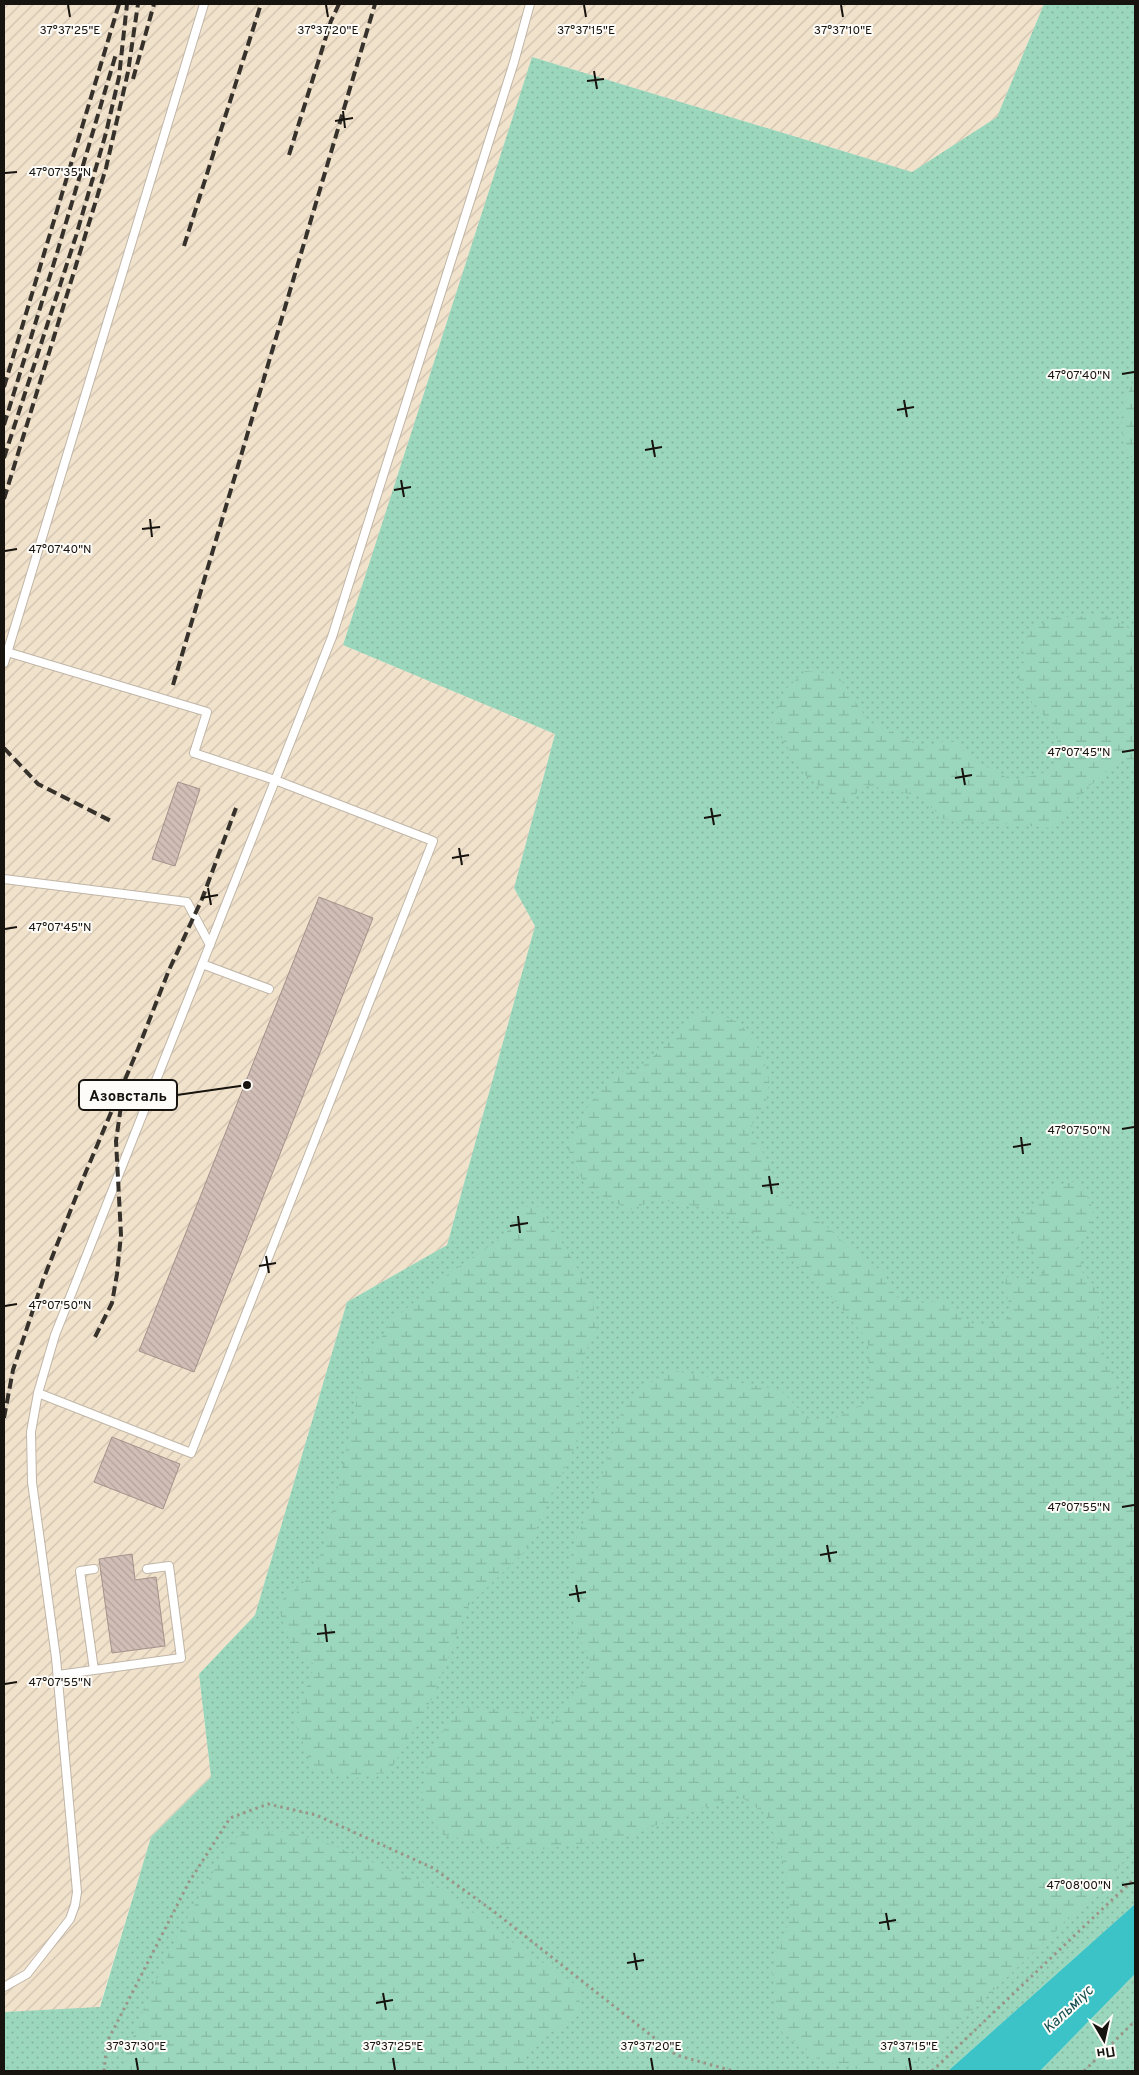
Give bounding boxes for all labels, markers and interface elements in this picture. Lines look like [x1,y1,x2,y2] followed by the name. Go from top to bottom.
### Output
[39,23,101,39] text: 37°37'25"E
[297,23,359,39] text: 37°37'20"E
[557,23,615,39] text: 37°37'15"E
[814,23,872,39] text: 37°37'10"E
[29,165,91,181] text: 47°07'35"N
[1047,368,1111,384] text: 47°07'40"N
[28,542,92,558] text: 47°07'40"N
[1048,745,1110,761] text: 47°07'45"N
[29,920,91,936] text: 47°07'45"N
[79,1080,177,1110] callout: Азовсталь
[89,1088,167,1107] text: Азовсталь
[1047,1123,1111,1139] text: 47°07'50"N
[28,1298,92,1314] text: 47°07'50"N
[1048,1500,1110,1516] text: 47°07'55"N
[29,1675,91,1691] text: 47°07'55"N
[1047,1878,1111,1894] text: 47°08'00"N
[1040,1981,1099,2038] water label: Кальміус
[1079,2015,1129,2065] north arrow
[105,2039,167,2055] text: 37°37'30"E
[362,2039,424,2055] text: 37°37'25"E
[620,2039,682,2055] text: 37°37'20"E
[880,2039,938,2055] text: 37°37'15"E
[1095,2041,1116,2061] text: Пн

